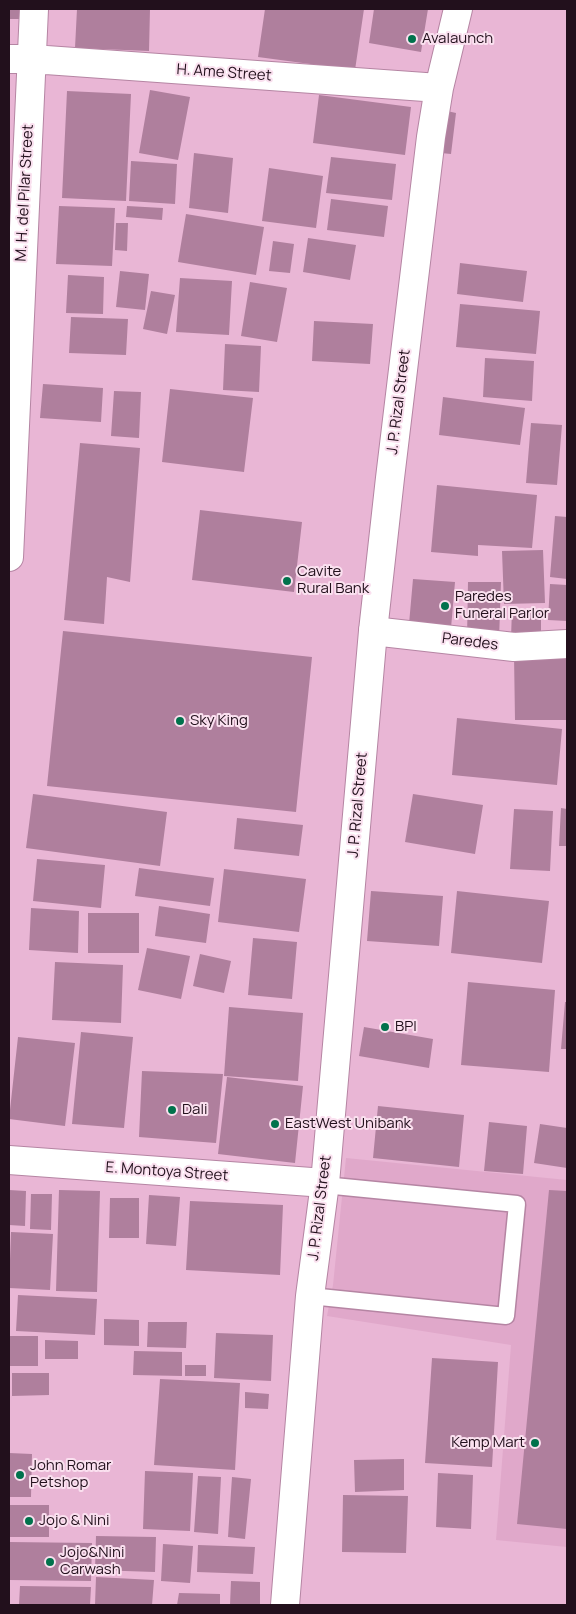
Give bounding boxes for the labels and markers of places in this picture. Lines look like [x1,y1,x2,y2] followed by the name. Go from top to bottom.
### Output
[422,30,493,48] place label: Avalaunch
[406,33,418,45] marker: Avalaunch
[297,563,369,598] place label: Cavite Rural Bank
[281,575,293,587] marker: Cavite Rural Bank
[455,588,549,623] place label: Paredes Funeral Parlor
[439,600,451,612] marker: Paredes Funeral Parlor
[190,712,248,730] place label: Sky King
[174,715,186,727] marker: Sky King
[395,1018,417,1036] place label: BPI
[379,1021,391,1033] marker: BPI
[182,1101,207,1119] place label: Dali
[166,1104,178,1116] marker: Dali
[285,1115,411,1133] place label: EastWest Unibank
[269,1118,281,1130] marker: EastWest Unibank
[451,1434,525,1452] place label: Kemp Mart
[529,1437,541,1449] marker: Kemp Mart
[30,1457,111,1492] place label: John Romar Petshop
[14,1469,26,1481] marker: John Romar Petshop
[39,1512,109,1530] place label: Jojo & Nini
[23,1515,35,1527] marker: Jojo & Nini
[60,1544,124,1579] place label: Jojo&Nini Carwash
[44,1556,56,1568] marker: Jojo&Nini Carwash

